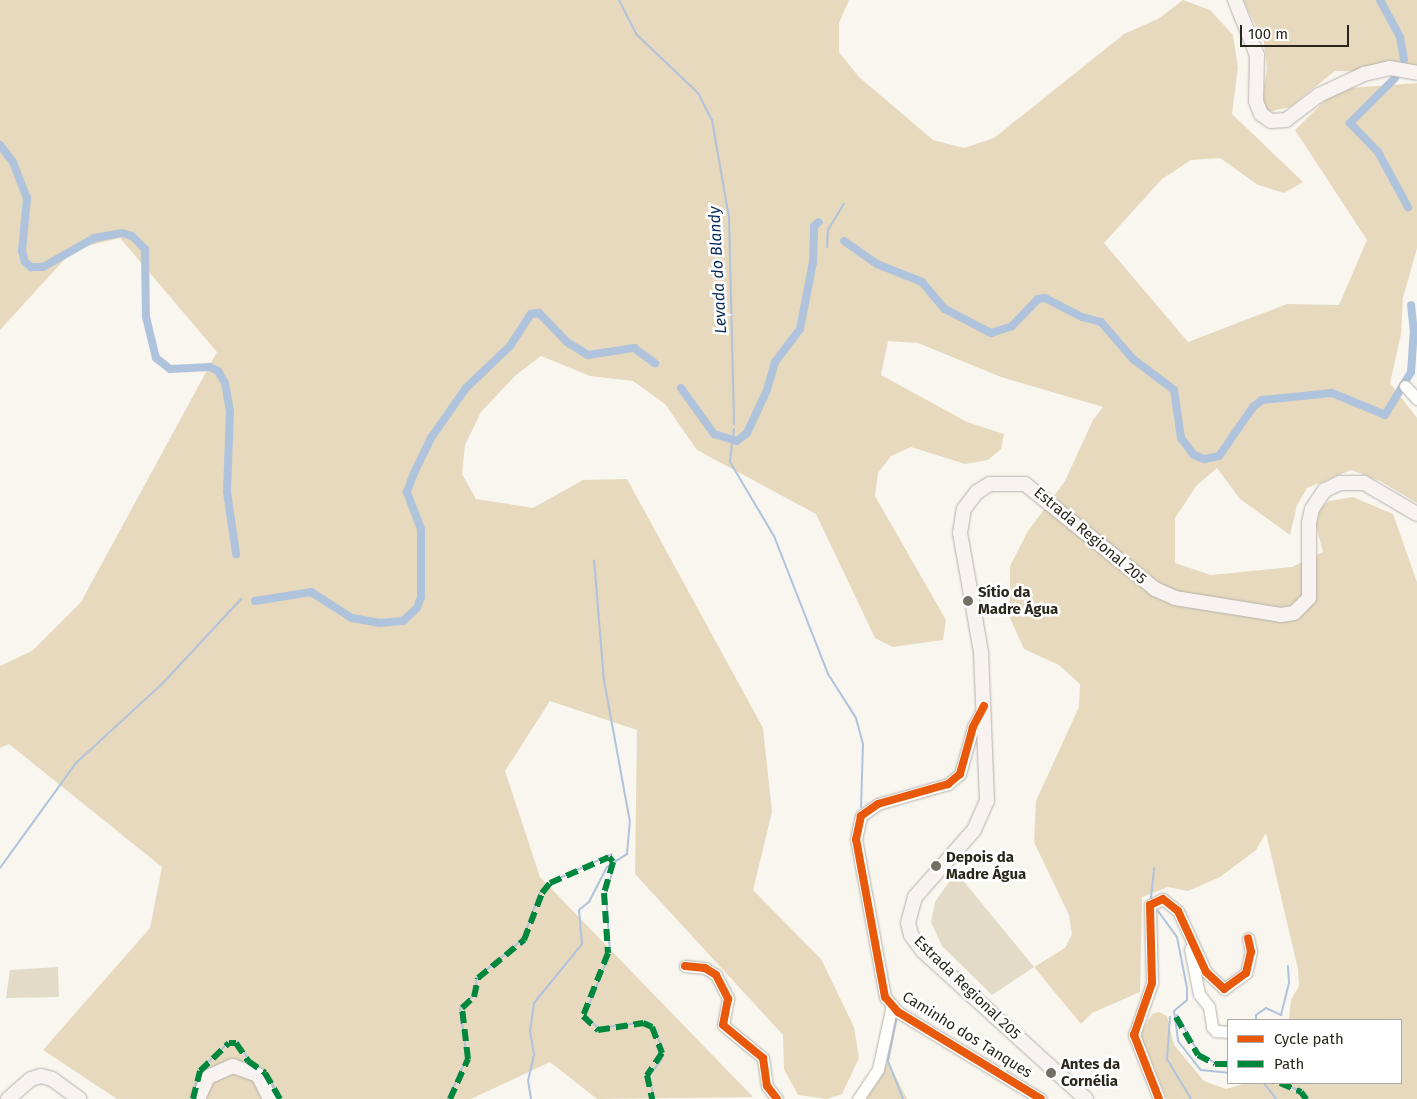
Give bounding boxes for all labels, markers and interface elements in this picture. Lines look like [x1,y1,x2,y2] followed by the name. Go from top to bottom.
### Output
[1242,15,1351,47] scale bar
[1248,25,1288,43] text: 100 m
[705,206,731,334] water label: Levada do Blandy
[1030,484,1150,588] street label: Estrada Regional 205
[978,583,1058,618] place label: Sítio da Madre Água
[962,595,974,607] marker: Sítio da Madre Água
[946,848,1026,883] place label: Depois da Madre Água
[930,860,942,872] marker: Depois da Madre Água
[910,932,1024,1044] street label: Estrada Regional 205
[899,988,1035,1082] street label: Caminho dos Tanques
[1227,1019,1402,1084] legend
[1274,1030,1344,1048] text: Cycle path
[1061,1055,1120,1090] place label: Antes da Cornélia
[1274,1055,1304,1073] text: Path
[1045,1067,1057,1079] marker: Antes da Cornélia

